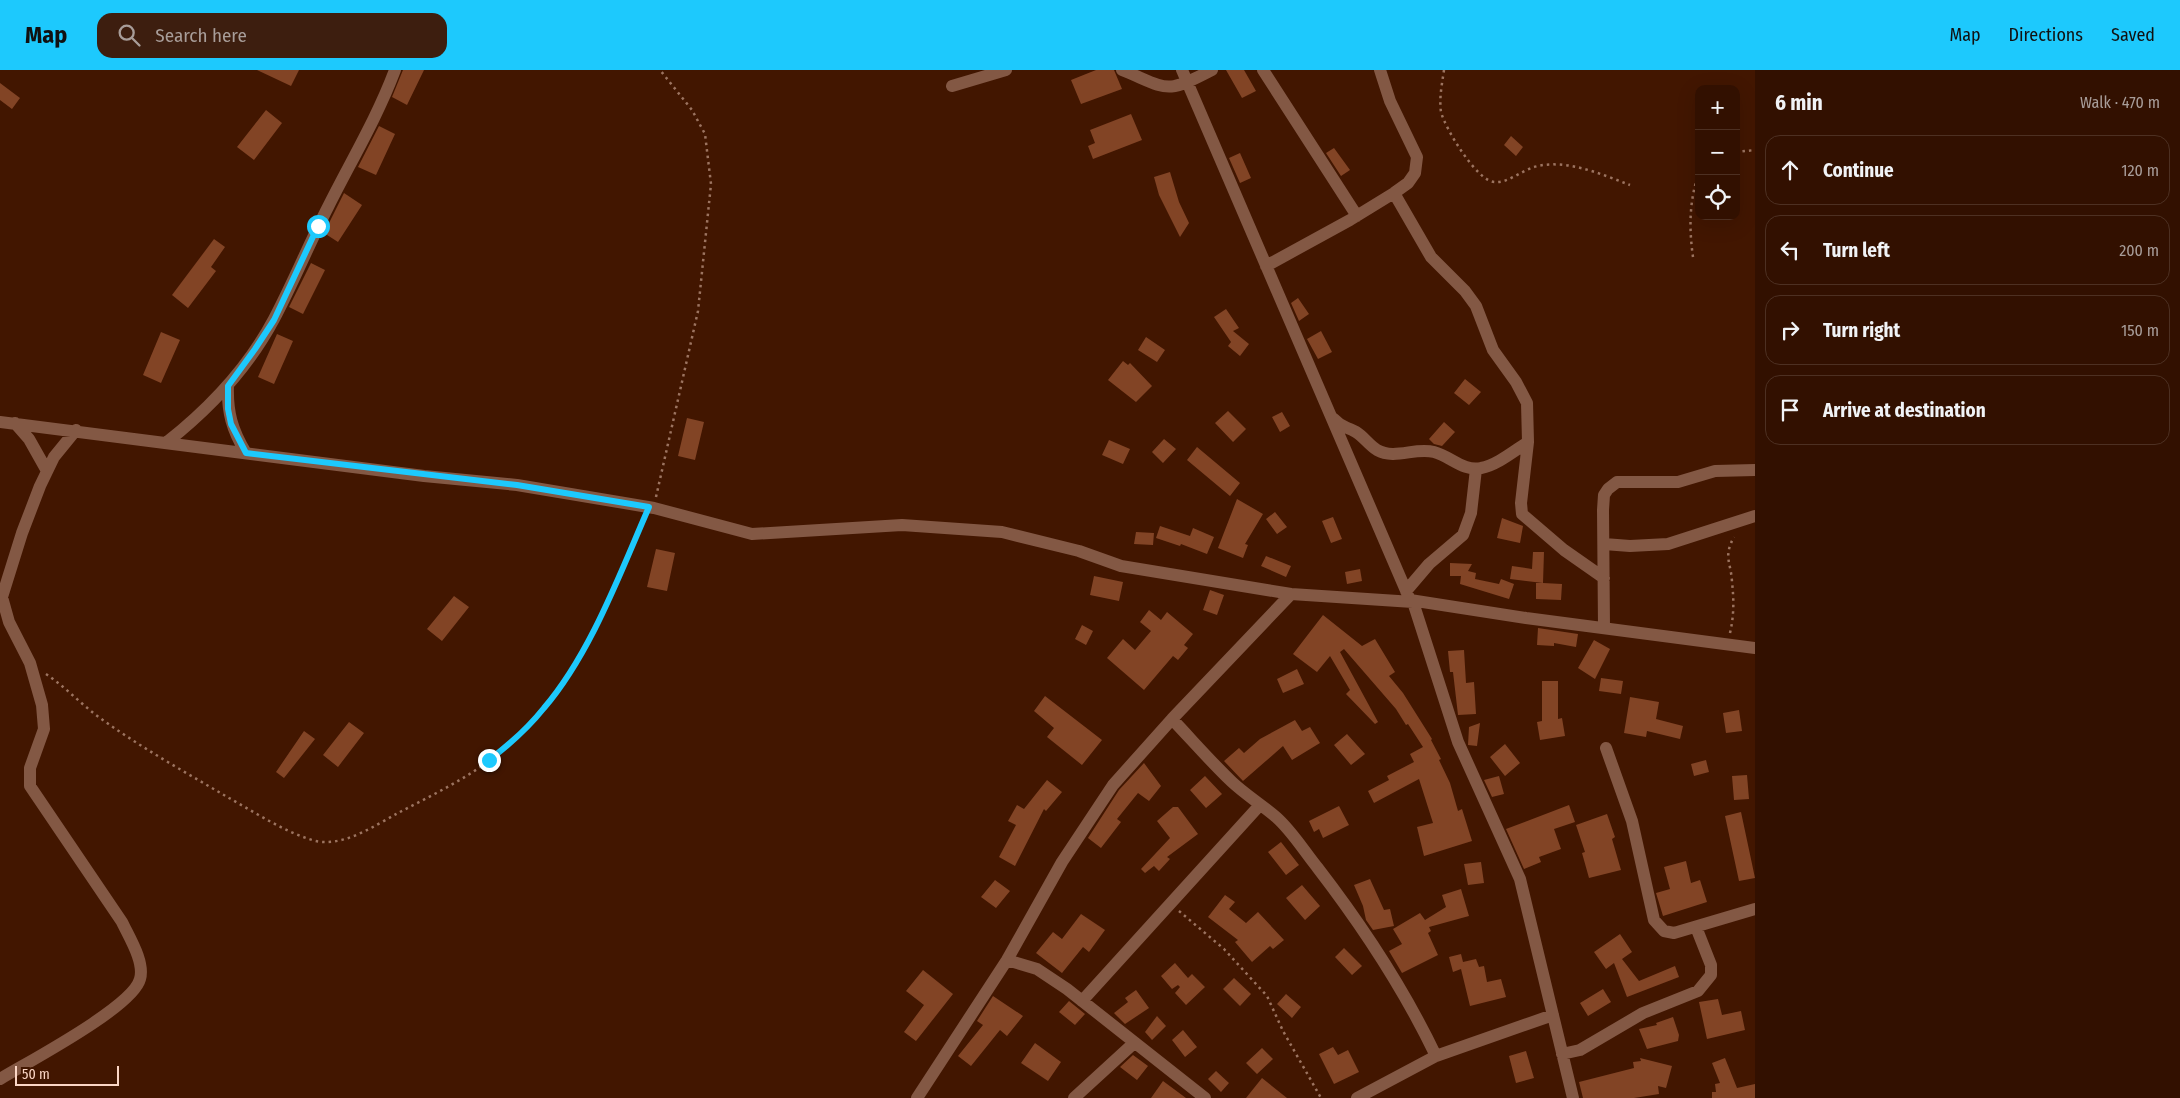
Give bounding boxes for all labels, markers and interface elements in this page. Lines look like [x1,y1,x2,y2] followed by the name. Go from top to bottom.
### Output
[97,13,447,58] search box
[25,21,67,49] text: Map
[115,21,143,49] icon: search
[155,24,247,47] text: Search here
[1949,24,1981,46] text: Map
[2009,24,2083,46] text: Directions
[2111,24,2155,46] text: Saved
[1695,85,1740,220] map controls
[1695,85,1740,130] button: +
[1775,90,1823,116] text: 6 min
[2080,93,2160,112] text: Walk · 470 m
[1695,130,1740,175] button: −
[1776,156,1804,184] icon: ahead
[1823,159,1894,182] text: Continue
[2121,161,2159,180] text: 120 m
[1695,175,1740,220] button: locate
[307,215,330,238] route start
[1776,236,1804,264] icon: left
[1823,239,1890,262] text: Turn left
[2119,241,2159,260] text: 200 m
[1776,316,1804,344] icon: right
[1823,319,1900,342] text: Turn right
[2121,321,2159,340] text: 150 m
[1776,396,1804,424] icon: arrive
[1823,399,1986,422] text: Arrive at destination
[478,749,501,772] route end
[15,1063,119,1086] scale bar
[22,1066,50,1083] text: 50 m

